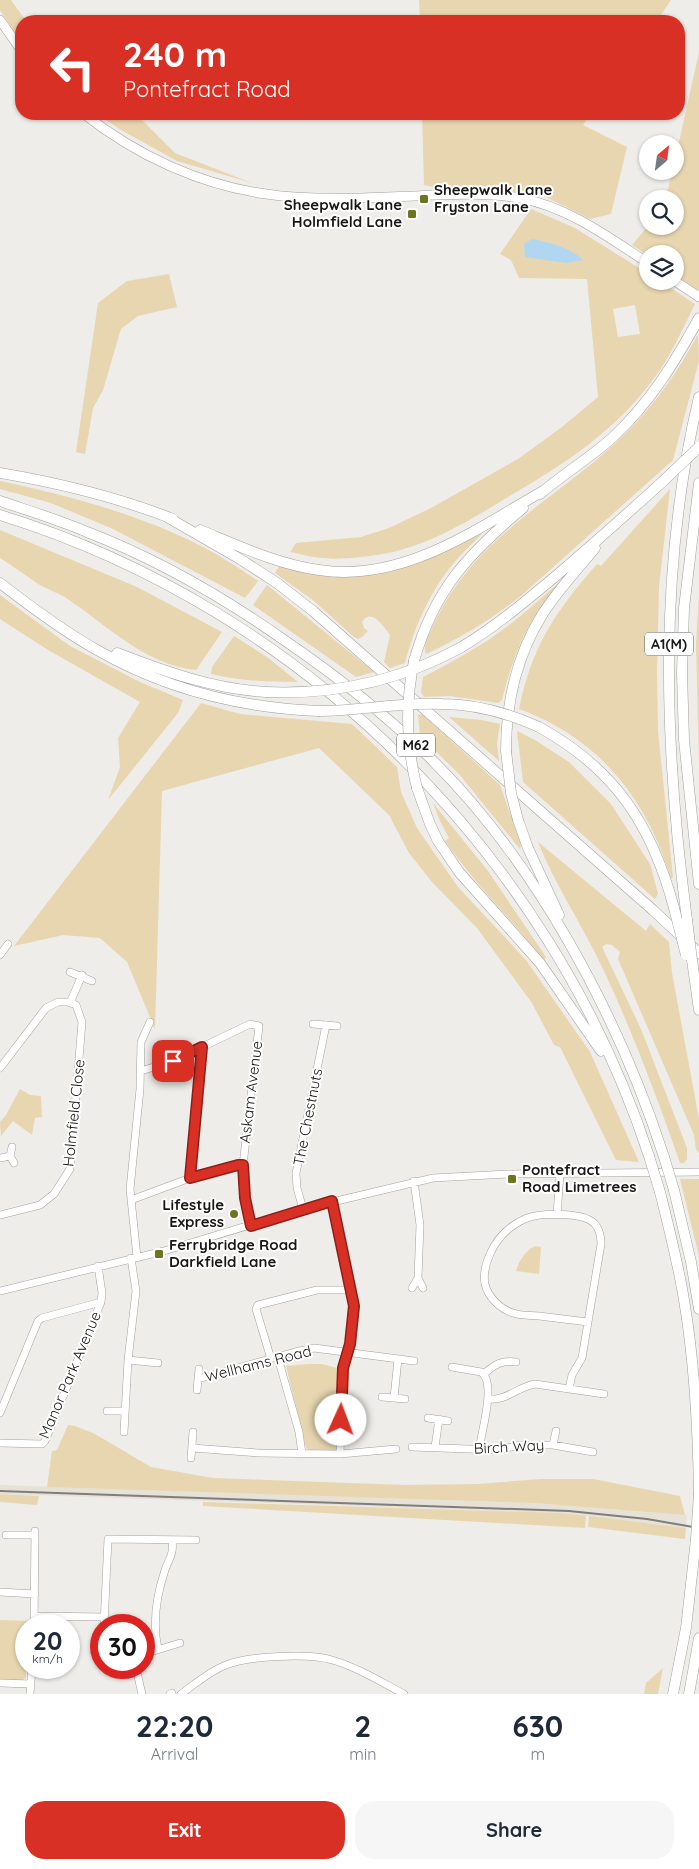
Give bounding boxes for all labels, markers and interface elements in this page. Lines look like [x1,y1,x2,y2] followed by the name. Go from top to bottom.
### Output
[123,32,227,76] text: 240 m
[40,35,105,100] icon: left
[123,75,291,103] text: Pontefract Road
[639,135,684,180] north arrow
[639,135,684,290] map controls
[434,180,552,216] place label: Sheepwalk Lane Fryston Lane
[639,190,684,235] button: search
[418,193,430,205] marker: Sheepwalk Lane Fryston Lane
[284,195,402,231] place label: Sheepwalk Lane Holmfield Lane
[406,208,418,220] marker: Sheepwalk Lane Holmfield Lane
[639,245,684,290] button: layers
[645,633,693,656] road number: A1(M)
[397,734,435,756] road number: M62
[152,1040,194,1082] pin
[235,1040,266,1144] street label: Askam Avenue
[159,1047,187,1075] icon: arrive
[58,1058,89,1168] street label: Holmfield Close
[289,1067,326,1167] street label: The Chestnuts
[522,1160,637,1196] place label: Pontefract Road Limetrees
[506,1173,518,1185] marker: Pontefract Road Limetrees
[162,1195,224,1231] place label: Lifestyle Express
[228,1208,240,1220] marker: Lifestyle Express
[169,1235,298,1271] place label: Ferrybridge Road Darkfield Lane
[153,1248,165,1260] marker: Ferrybridge Road Darkfield Lane
[34,1308,105,1441] street label: Manor Park Avenue
[203,1341,313,1386] street label: Wellhams Road
[314,1393,366,1445] position arrow
[473,1435,545,1458] street label: Birch Way
[90,1614,155,1679] speed limit sign: 30
[33,1625,62,1656] text: 20
[32,1651,63,1666] text: km/h
[136,1707,214,1745] text: 22:20
[354,1707,371,1745] text: 2
[512,1707,563,1745] text: 630
[151,1744,199,1764] text: Arrival
[349,1744,376,1764] text: min
[530,1744,545,1764] text: m
[25,1801,345,1859] button: Exit
[355,1801,674,1859] button: Share

